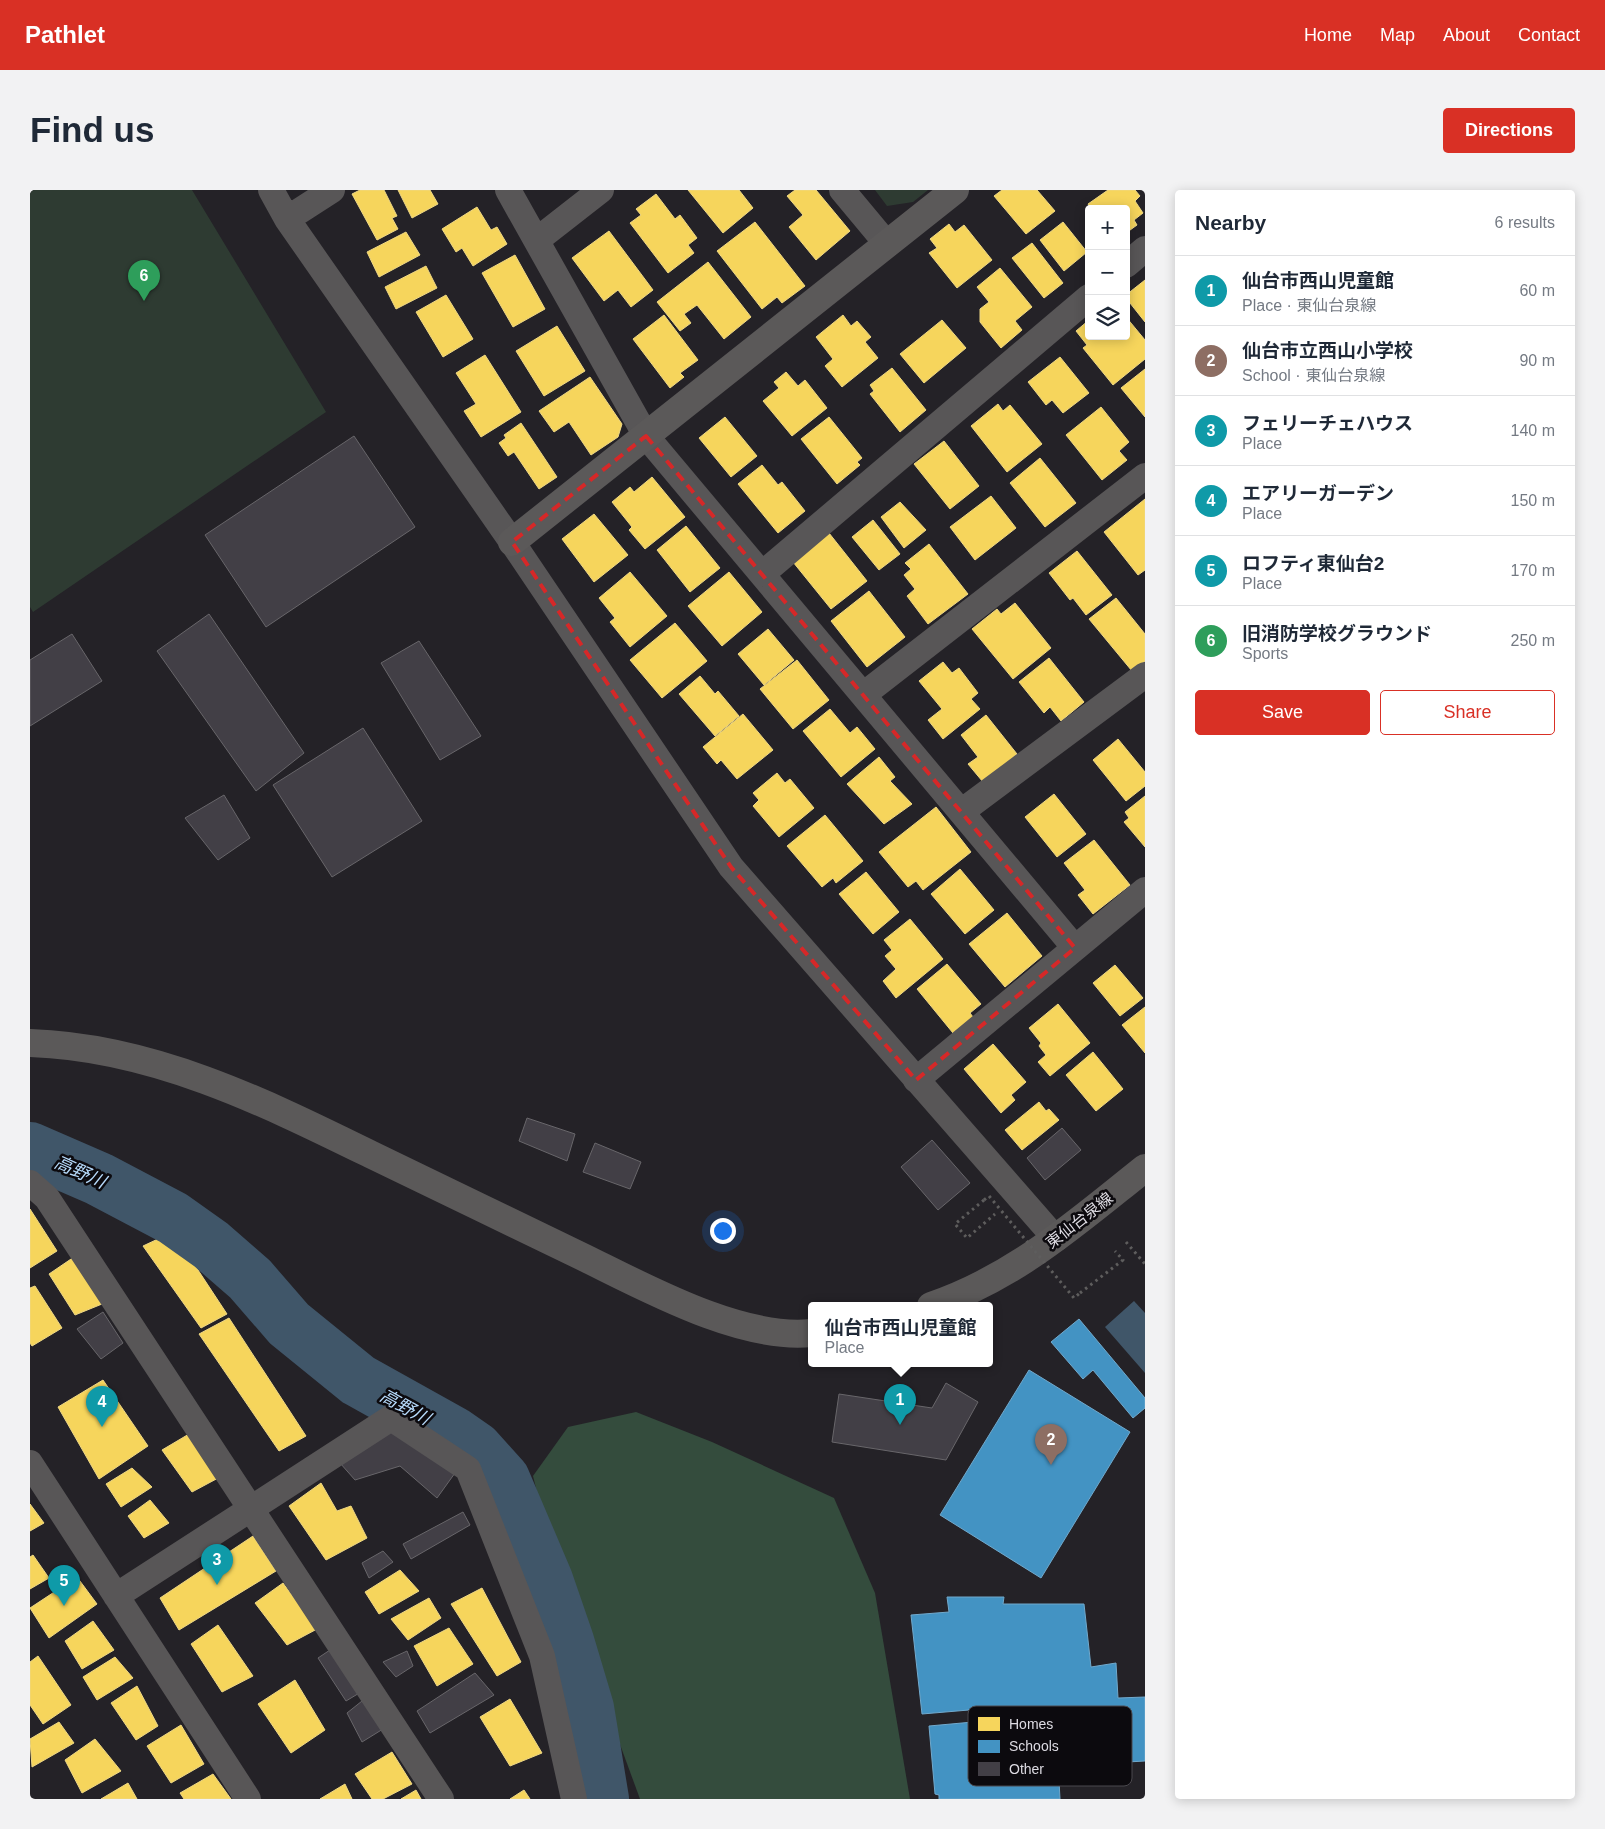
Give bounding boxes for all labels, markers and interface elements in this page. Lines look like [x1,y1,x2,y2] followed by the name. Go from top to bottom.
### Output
[25,21,105,48] text: Pathlet
[1304,25,1352,45] text: Home
[1380,25,1415,45] text: Map
[1443,25,1490,45] text: About
[1518,25,1580,45] text: Contact
[1443,108,1575,153] button: Directions
[30,110,154,149] text: Find us
[1085,205,1130,340] map controls
[1085,205,1130,250] button: +
[1195,211,1266,234] text: Nearby
[1495,214,1555,231] text: 6 results
[1085,250,1130,295] button: −
[128,260,160,301] pin: 6
[1242,270,1394,291] text: 仙台市西山児童館
[1207,282,1215,299] text: 1
[1519,282,1555,299] text: 60 m
[1085,295,1130,340] button: layers
[1242,297,1376,314] text: Place · 東仙台泉線
[1242,340,1413,361] text: 仙台市立西山小学校
[1207,352,1215,369] text: 2
[1519,352,1555,369] text: 90 m
[1242,367,1385,384] text: School · 東仙台泉線
[1242,413,1413,434] text: フェリーチェハウス
[1207,422,1215,439] text: 3
[1511,422,1555,439] text: 140 m
[1242,435,1282,452] text: Place
[1242,483,1394,504] text: エアリーガーデン
[1207,492,1215,509] text: 4
[1511,492,1555,509] text: 150 m
[1242,505,1282,522] text: Place
[1242,553,1384,574] text: ロフティ東仙台2
[1207,562,1215,579] text: 5
[1511,562,1555,579] text: 170 m
[1242,575,1282,592] text: Place
[1242,623,1432,644] text: 旧消防学校グラウンド
[1207,632,1215,649] text: 6
[1511,632,1555,649] text: 250 m
[1242,645,1288,662] text: Sports
[1195,690,1370,735] button: Save
[1380,690,1555,735] button: Share
[51,1152,111,1193] water label: 高野川
[1043,1189,1116,1252] street label: 東仙台泉線
[710,1218,736,1244] your location
[808,1302,993,1367] popup
[824,1317,977,1338] text: 仙台市西山児童館
[824,1339,865,1356] text: Place
[884,1384,916,1425] pin: 1
[377,1385,435,1430] water label: 高野川
[86,1386,118,1427] pin: 4
[1035,1424,1067,1465] pin: 2
[201,1544,233,1585] pin: 3
[48,1565,80,1606] pin: 5
[968,1706,1132,1786] legend
[1009,1716,1053,1732] text: Homes
[1009,1738,1059,1754] text: Schools
[1009,1761,1044,1777] text: Other

